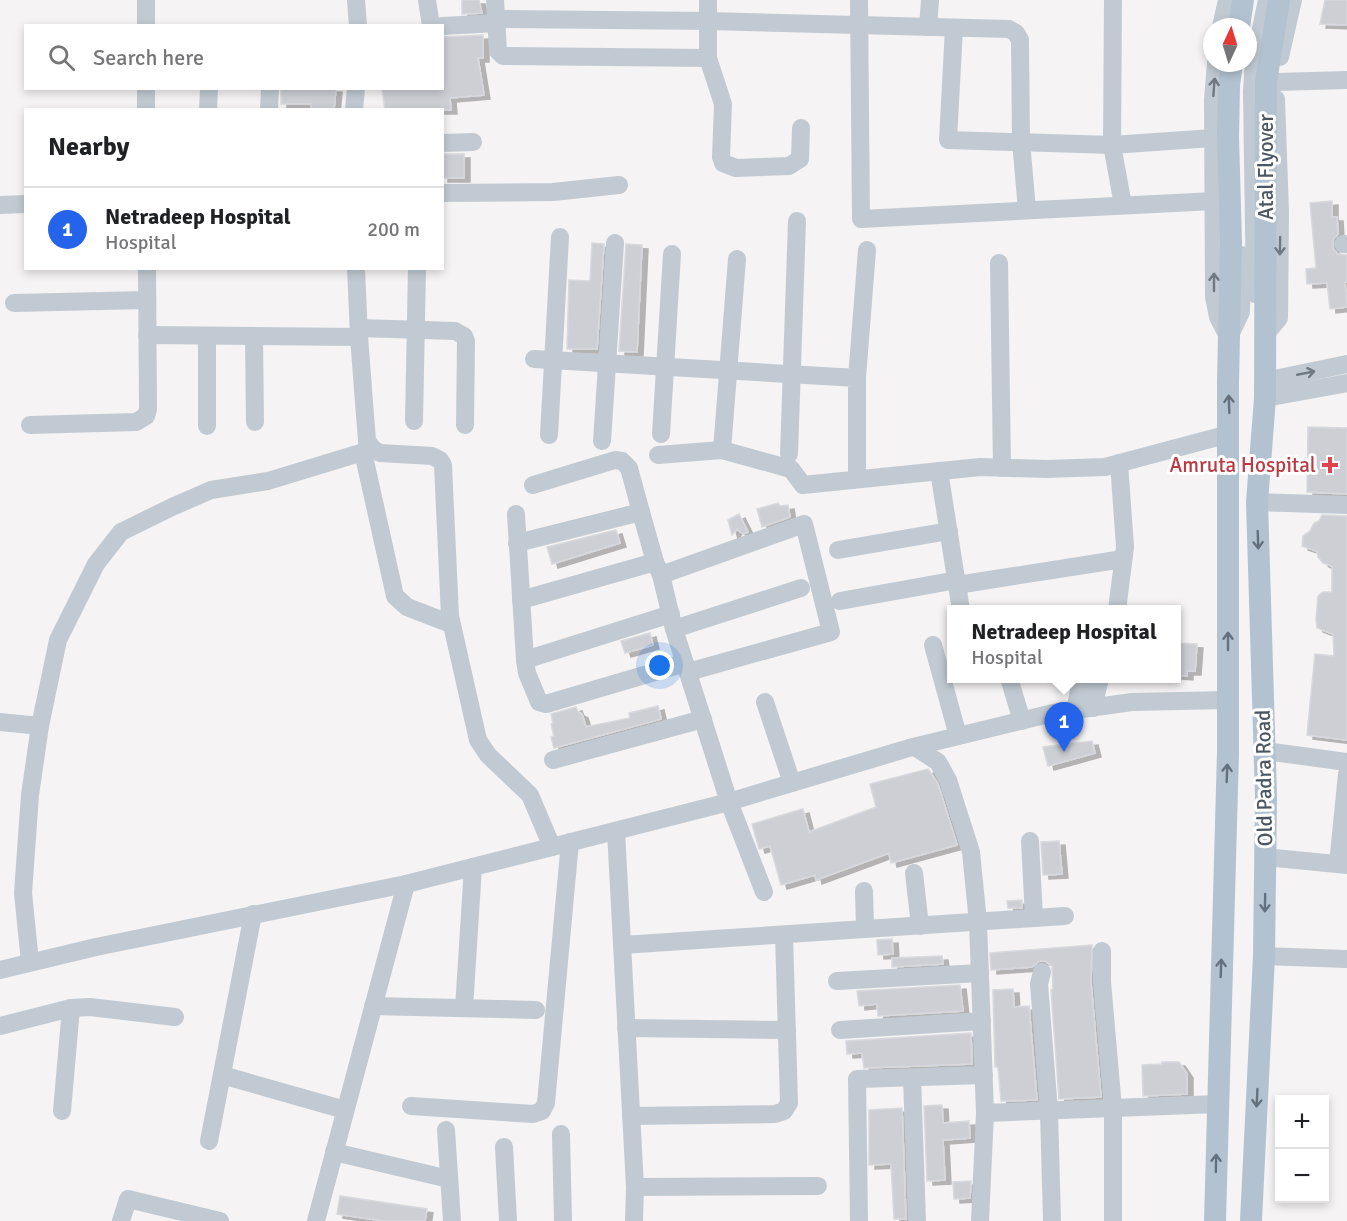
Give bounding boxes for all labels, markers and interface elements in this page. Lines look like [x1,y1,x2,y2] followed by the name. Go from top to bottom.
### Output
[1203,18,1257,72] north arrow
[24,24,444,90] search box
[45,41,78,74] icon: search
[93,44,204,71] text: Search here
[1209,78,1220,98] one-way arrow
[1253,114,1279,220] street label: Atal Flyover
[48,131,129,163] text: Nearby
[105,203,291,230] text: Netradeep Hospital
[62,217,73,242] text: 1
[367,217,420,242] text: 200 m
[105,230,177,255] text: Hospital
[1274,235,1286,255] one-way arrow
[1208,273,1220,293] one-way arrow
[1296,367,1315,378] one-way arrow
[1223,395,1235,415] one-way arrow
[1169,452,1316,478] place label: Amruta Hospital
[1321,456,1339,474] marker: Amruta Hospital
[1253,529,1264,549] one-way arrow
[947,605,1181,683] popup
[971,618,1157,645] text: Netradeep Hospital
[1222,632,1234,652] one-way arrow
[971,645,1043,670] text: Hospital
[645,651,674,680] your location
[1044,702,1084,752] pin: 1
[1250,710,1278,846] street label: Old Padra Road
[1221,763,1233,783] one-way arrow
[1259,892,1271,912] one-way arrow
[1216,958,1227,978] one-way arrow
[1252,1087,1263,1107] one-way arrow
[1275,1095,1329,1203] map controls
[1275,1095,1329,1149] button: +
[1275,1149,1329,1203] button: −
[1211,1153,1222,1173] one-way arrow

